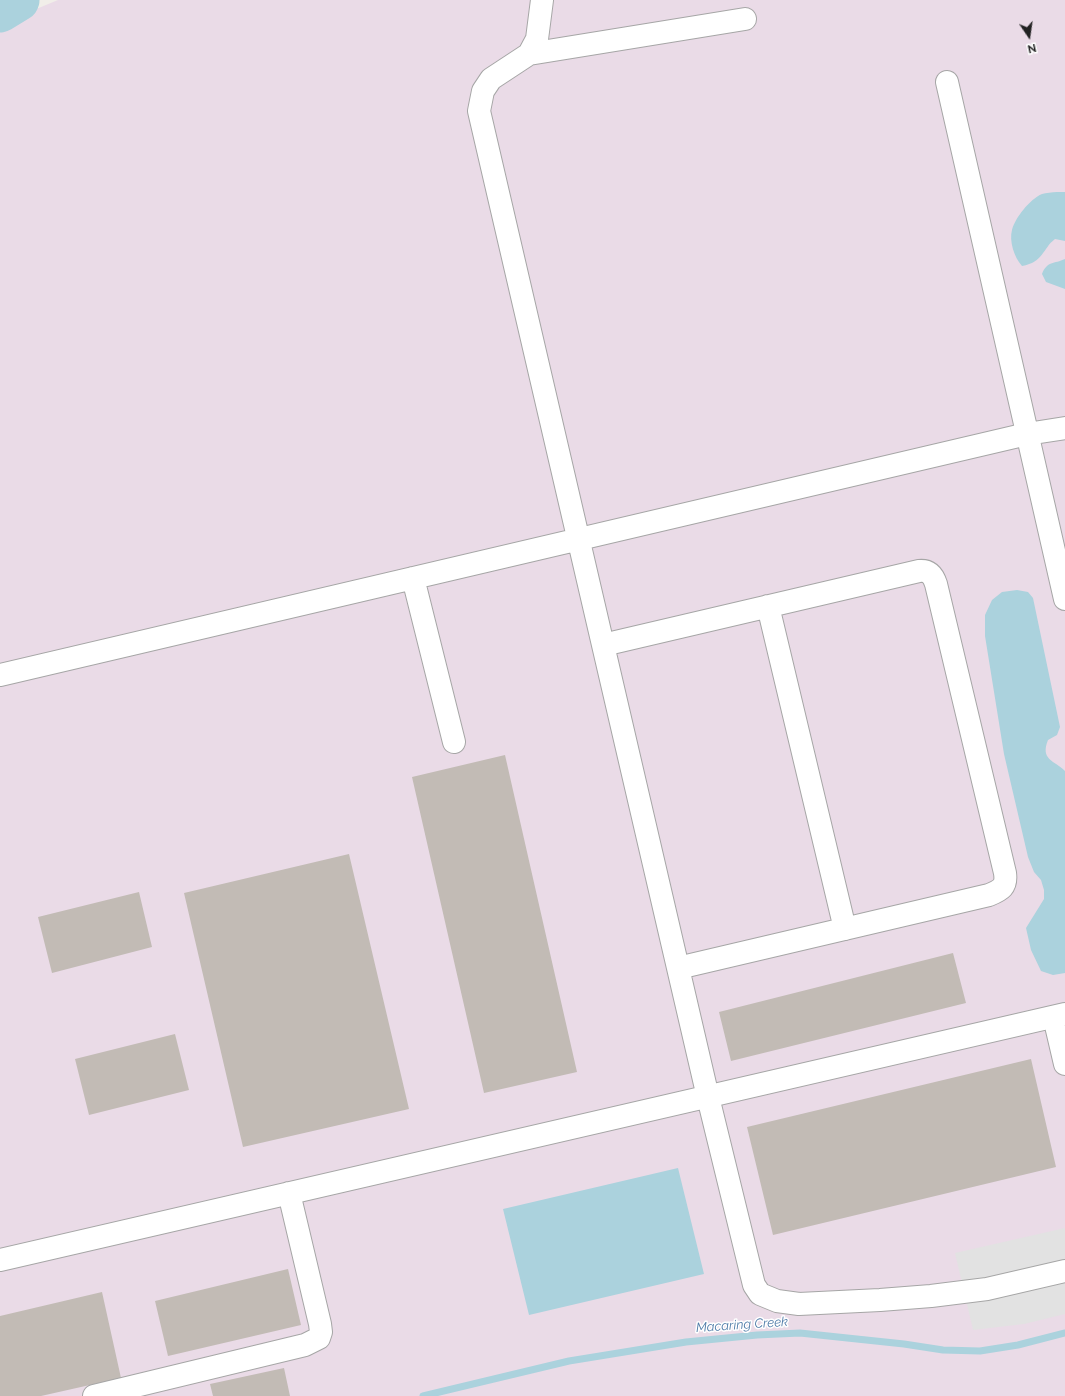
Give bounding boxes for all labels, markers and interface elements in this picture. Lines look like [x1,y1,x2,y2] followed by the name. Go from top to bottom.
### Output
[1009,16,1049,56] north arrow
[1026,41,1037,55] text: N
[695,1314,789,1336] water label: Macaring Creek

